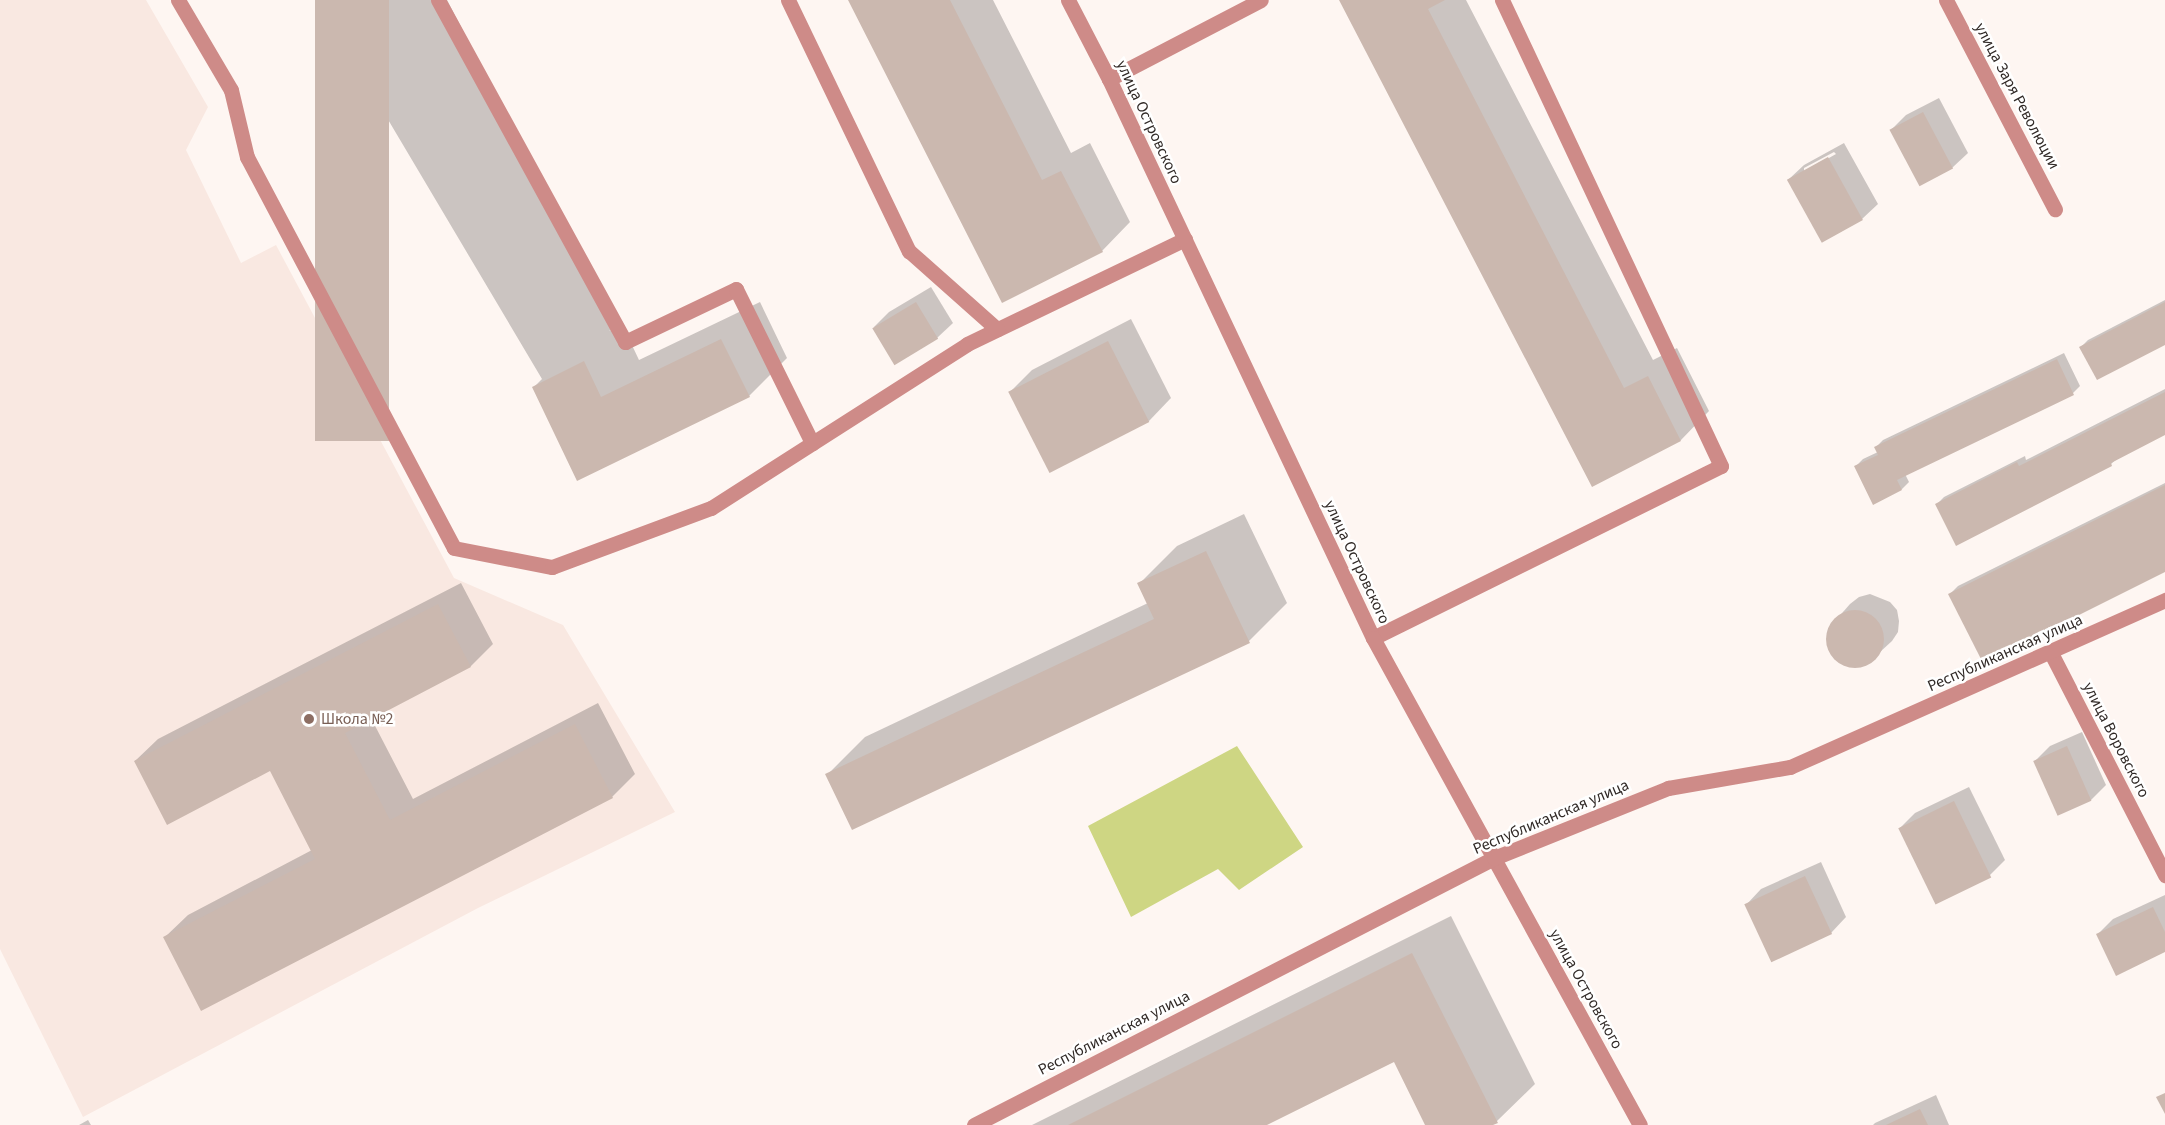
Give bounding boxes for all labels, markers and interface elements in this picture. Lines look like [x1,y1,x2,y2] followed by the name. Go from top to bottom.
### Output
[1970,20,2064,172] street label: улица Заря Революции
[1112,57,1186,187] street label: улица Островского
[1320,497,1394,627] street label: улица Островского
[1925,610,2085,696] street label: Республиканская улица
[2079,679,2153,801] street label: улица Воровского
[321,709,393,729] place label: Школа №2
[302,712,316,726] marker: Школа №2
[1470,775,1632,859] street label: Республиканская улица
[1545,926,1627,1052] street label: улица Островского
[1035,986,1193,1080] street label: Республиканская улица

